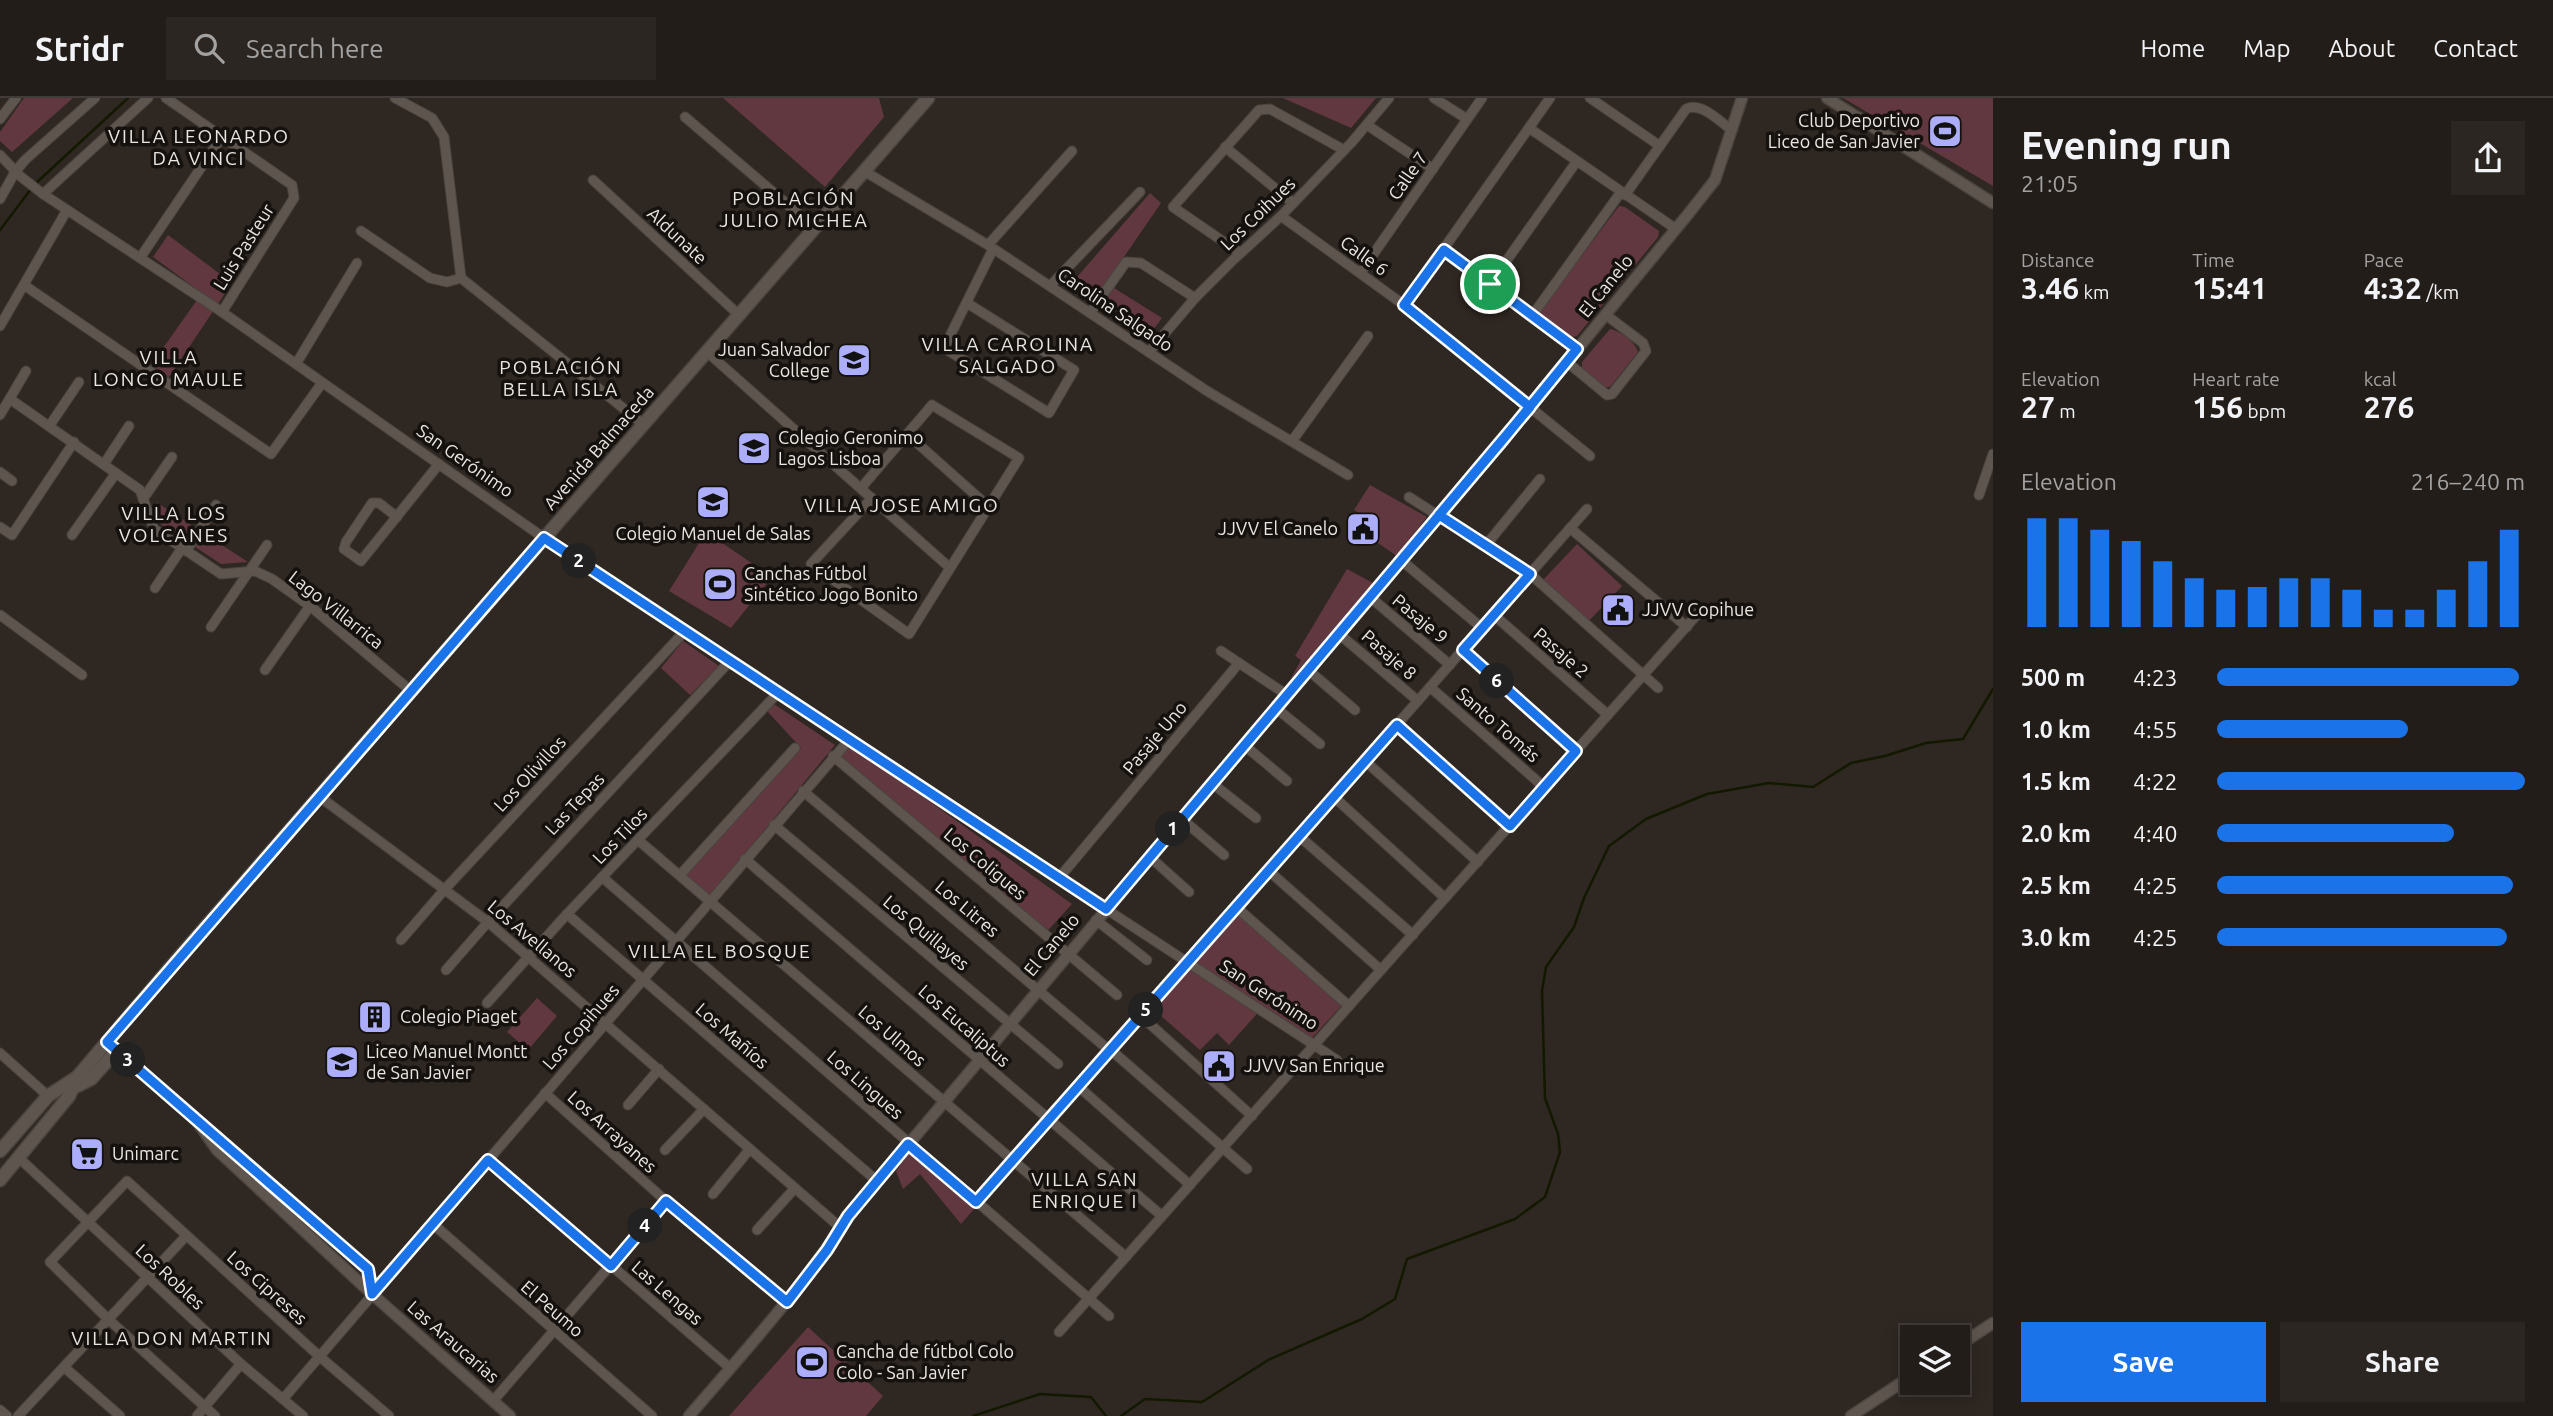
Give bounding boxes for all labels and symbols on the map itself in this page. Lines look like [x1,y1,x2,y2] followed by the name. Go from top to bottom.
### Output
[1768,110,1920,151] place label: Club Deportivo Liceo de San Javier
[1926,112,1964,150] sports icon: Club Deportivo Liceo de San Javier
[108,125,290,169] district label: VILLA LEONARDO DA VINCI
[1384,148,1431,203] street label: Calle 7
[1216,173,1299,254] street label: Los Coihues
[719,187,869,231] district label: POBLACIÓN JULIO MICHEA
[209,200,278,293] street label: Luis Pasteur
[644,203,711,268] street label: Aldunate
[1337,231,1392,279] street label: Calle 6
[1574,250,1637,321] street label: El Canelo
[1460,254,1520,314] pin
[1054,263,1177,355] street label: Carolina Salgado
[922,333,1094,377] district label: VILLA CAROLINA SALGADO
[718,339,830,380] place label: Juan Salvador College
[835,341,873,379] school or university icon: Juan Salvador College
[93,346,245,390] district label: VILLA LONCO MAULE
[499,356,623,400] district label: POBLACIÓN BELLA ISLA
[539,382,657,513] street label: Avenida Balmaceda
[414,420,518,501] street label: San Gerónimo
[778,427,924,468] place label: Colegio Geronimo Lagos Lisboa
[735,429,773,467] school or university icon: Colegio Geronimo Lagos Lisboa
[694,483,732,521] school or university icon: Colegio Manuel de Salas
[804,494,1000,516] district label: VILLA JOSE AMIGO
[119,502,229,546] district label: VILLA LOS VOLCANES
[1344,510,1382,548] public building icon: JJVV El Canelo
[1218,518,1338,538] place label: JJVV El Canelo
[616,523,811,543] place label: Colegio Manuel de Salas
[562,544,596,578] pin: 2
[744,563,918,604] place label: Canchas Fútbol Sintético Jogo Bonito
[701,565,739,603] sports icon: Canchas Fútbol Sintético Jogo Bonito
[285,566,388,652] street label: Lago Villarrica
[1389,590,1452,647] street label: Pasaje 9
[1599,591,1637,629] public building icon: JJVV Copihue
[1642,599,1754,619] place label: JJVV Copihue
[1530,623,1593,681] street label: Pasaje 2
[1358,625,1421,683] street label: Pasaje 8
[1480,664,1514,698] pin: 6
[1453,683,1544,766] street label: Santo Tomás
[1118,697,1190,778] street label: Pasaje Uno
[489,731,569,815] street label: Los Olivillos
[541,768,608,838] street label: Las Tepas
[588,803,651,867] street label: Los Tilos
[1156,812,1190,846] pin: 1
[941,823,1031,903] street label: Los Coligues
[932,876,1004,941] street label: Los Litres
[879,891,974,975] street label: Los Quillayes
[484,896,581,981] street label: Los Avellanos
[1020,909,1083,979] street label: El Canelo
[628,940,812,962] district label: VILLA EL BOSQUE
[1217,955,1322,1033] street label: San Gerónimo
[538,980,623,1073] street label: Los Copihues
[915,980,1014,1070] street label: Los Eucaliptus
[1128,992,1164,1028] pin: 5
[356,998,394,1036] building icon: Colegio Piaget
[692,998,773,1072] street label: Los Mañíos
[855,1001,930,1070] street label: Los Ulmos
[400,1006,517,1026] place label: Colegio Piaget
[366,1041,527,1082] place label: Liceo Manuel Montt de San Javier
[110,1042,146,1077] pin: 3
[323,1043,361,1081] school or university icon: Liceo Manuel Montt de San Javier
[824,1046,908,1123] street label: Los Lingues
[1200,1047,1238,1085] public building icon: JJVV San Enrique
[1244,1055,1385,1075] place label: JJVV San Enrique
[564,1086,661,1176] street label: Los Arrayanes
[68,1135,106,1173] supermarket icon: Unimarc
[112,1143,179,1163] place label: Unimarc
[1031,1168,1139,1212] district label: VILLA SAN ENRIQUE I
[628,1208,662,1244] pin: 4
[132,1240,209,1313] street label: Los Robles
[224,1246,312,1328] street label: Los Cipreses
[628,1256,707,1329] street label: Las Lengas
[518,1276,588,1341] street label: El Peumo
[404,1296,503,1386] street label: Las Araucarias
[71,1327,273,1349] district label: VILLA DON MARTIN
[836,1341,1014,1382] place label: Cancha de fútbol Colo Colo - San Javier
[793,1343,831,1381] sports icon: Cancha de fútbol Colo Colo - San Javier

